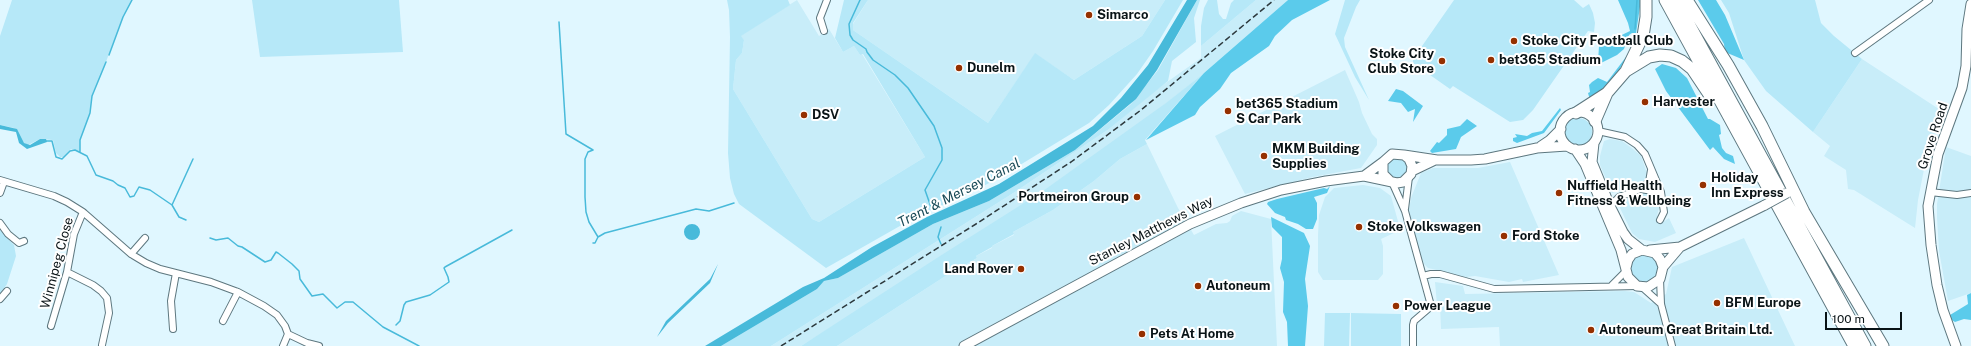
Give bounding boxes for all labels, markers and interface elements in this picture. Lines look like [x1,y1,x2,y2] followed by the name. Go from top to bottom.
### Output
[1097,7,1148,23] place label: Simarco
[1084,10,1094,20] marker: Simarco
[1522,33,1673,49] place label: Stoke City Football Club
[1509,36,1519,46] marker: Stoke City Football Club
[1368,46,1434,77] place label: Stoke City Club Store
[1499,52,1601,68] place label: bet365 Stadium
[1486,55,1496,65] marker: bet365 Stadium
[1437,56,1447,66] marker: Stoke City Club Store
[967,60,1015,76] place label: Dunelm
[954,63,964,73] marker: Dunelm
[1653,94,1715,110] place label: Harvester
[1236,96,1338,127] place label: bet365 Stadium S Car Park
[1640,97,1650,107] marker: Harvester
[1915,101,1951,171] street label: Grove Road
[1223,106,1233,116] marker: bet365 Stadium S Car Park
[812,107,839,123] place label: DSV
[799,110,809,120] marker: DSV
[1272,141,1360,172] place label: MKM Building Supplies
[1259,151,1269,161] marker: MKM Building Supplies
[895,155,1023,231] water label: Trent & Mersey Canal
[1711,170,1784,201] place label: Holiday Inn Express
[1567,178,1691,209] place label: Nuffield Health Fitness & Wellbeing
[1698,180,1708,190] marker: Holiday Inn Express
[1554,188,1564,198] marker: Nuffield Health Fitness & Wellbeing
[1018,189,1129,205] place label: Portmeiron Group
[1132,192,1142,202] marker: Portmeiron Group
[1086,193,1216,269] street label: Stanley Matthews Way
[37,216,77,310] street label: Winnipeg Close
[1367,219,1481,235] place label: Stoke Volkswagen
[1354,222,1364,232] marker: Stoke Volkswagen
[1512,228,1580,244] place label: Ford Stoke
[1499,231,1509,241] marker: Ford Stoke
[944,261,1013,277] place label: Land Rover
[1016,264,1026,274] marker: Land Rover
[1206,278,1270,294] place label: Autoneum
[1193,281,1203,291] marker: Autoneum
[1725,295,1801,311] place label: BFM Europe
[1404,298,1491,314] place label: Power League
[1712,298,1722,308] marker: BFM Europe
[1391,301,1401,311] marker: Power League
[1827,304,1904,330] scale bar
[1832,312,1865,326] text: 100 m
[1599,322,1773,338] place label: Autoneum Great Britain Ltd.
[1586,325,1596,335] marker: Autoneum Great Britain Ltd.
[1150,326,1234,342] place label: Pets At Home
[1137,329,1147,339] marker: Pets At Home

